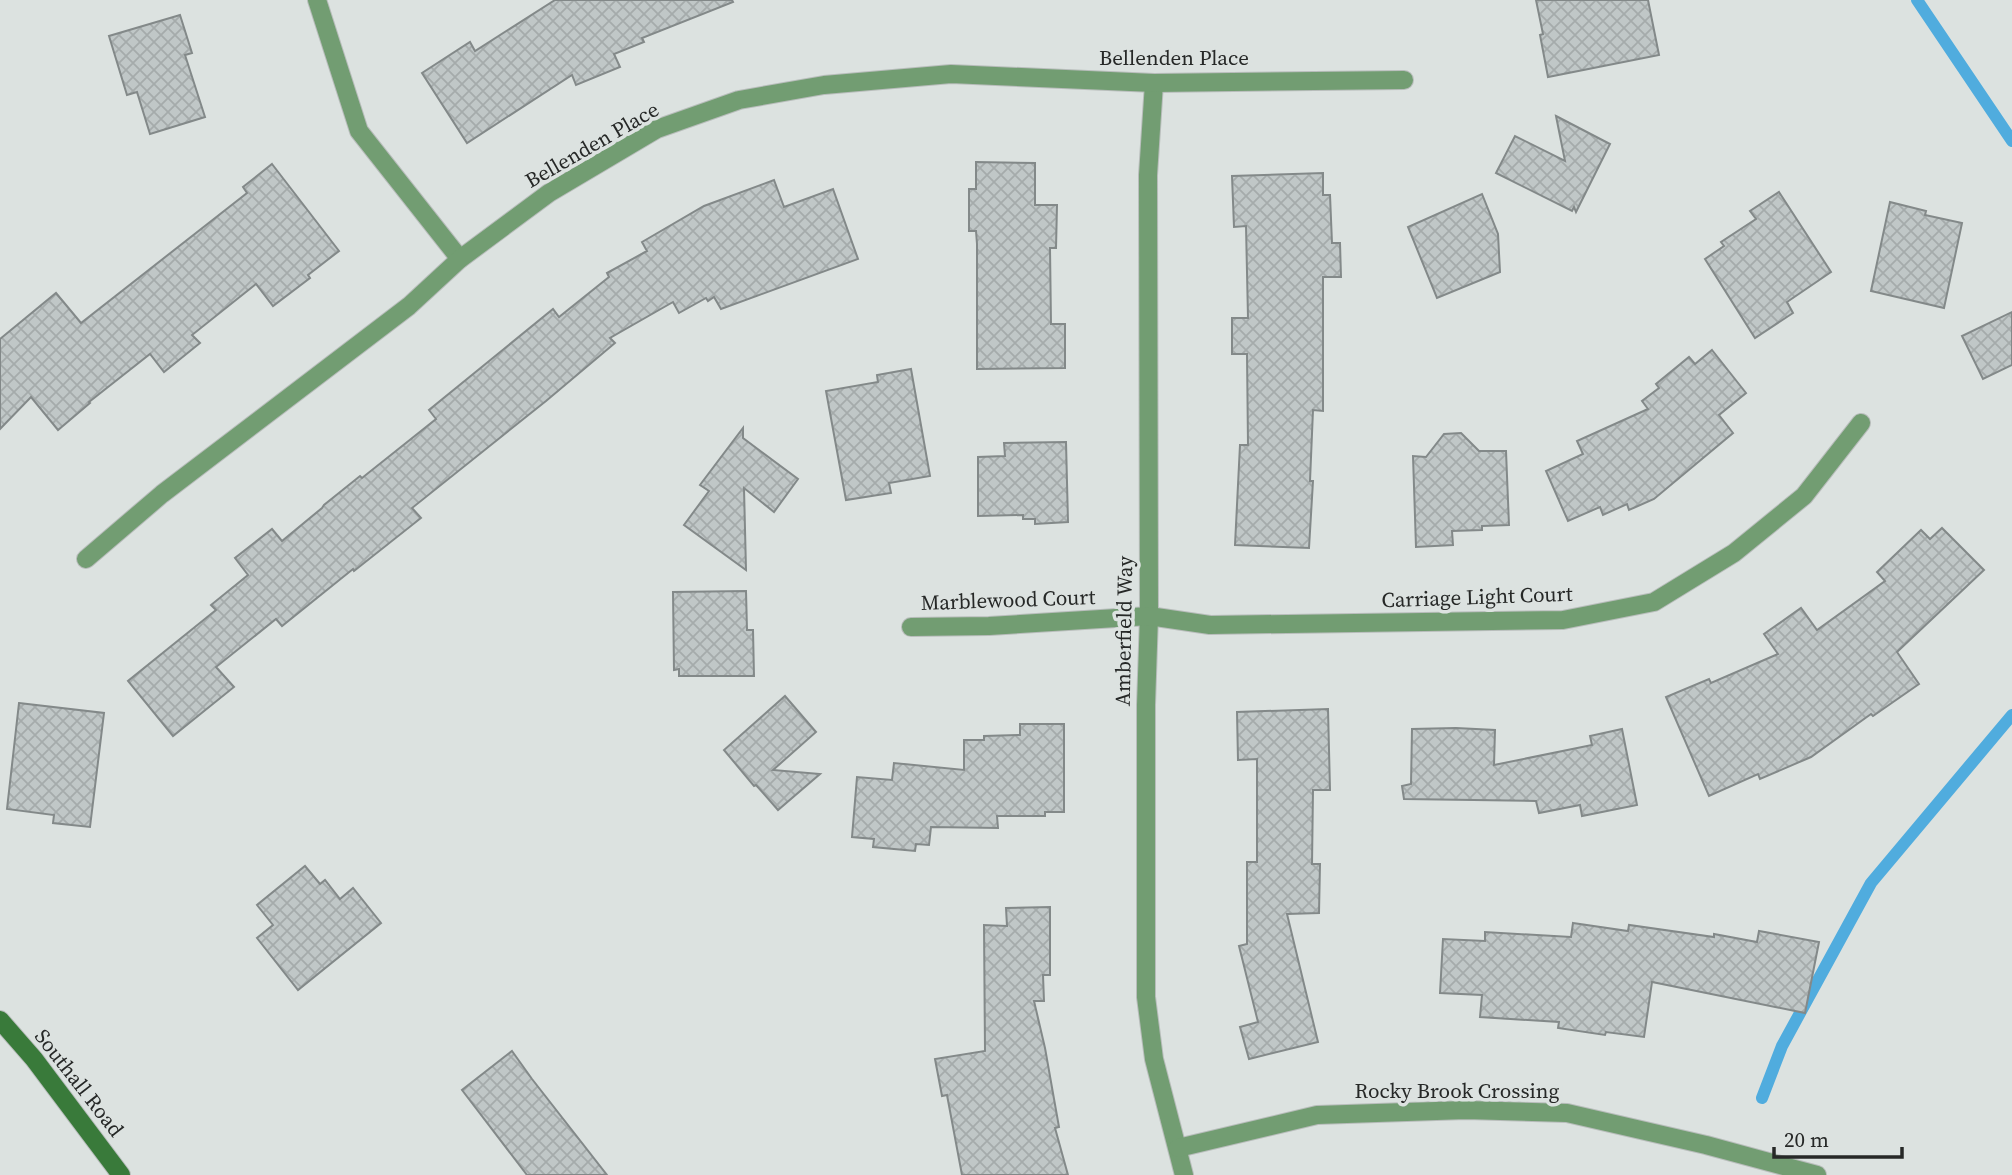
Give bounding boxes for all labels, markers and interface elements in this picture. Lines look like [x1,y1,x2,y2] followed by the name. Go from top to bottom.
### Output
[1099,43,1249,72] street label: Bellenden Place
[520,95,664,195] street label: Bellenden Place
[1108,555,1139,706] street label: Amberfield Way
[1381,579,1573,614] street label: Carriage Light Court
[920,582,1096,617] street label: Marblewood Court
[28,1023,131,1143] street label: Southall Road
[1355,1076,1560,1105] street label: Rocky Brook Crossing
[1774,1116,1902,1160] scale bar
[1784,1125,1829,1154] text: 20 m

